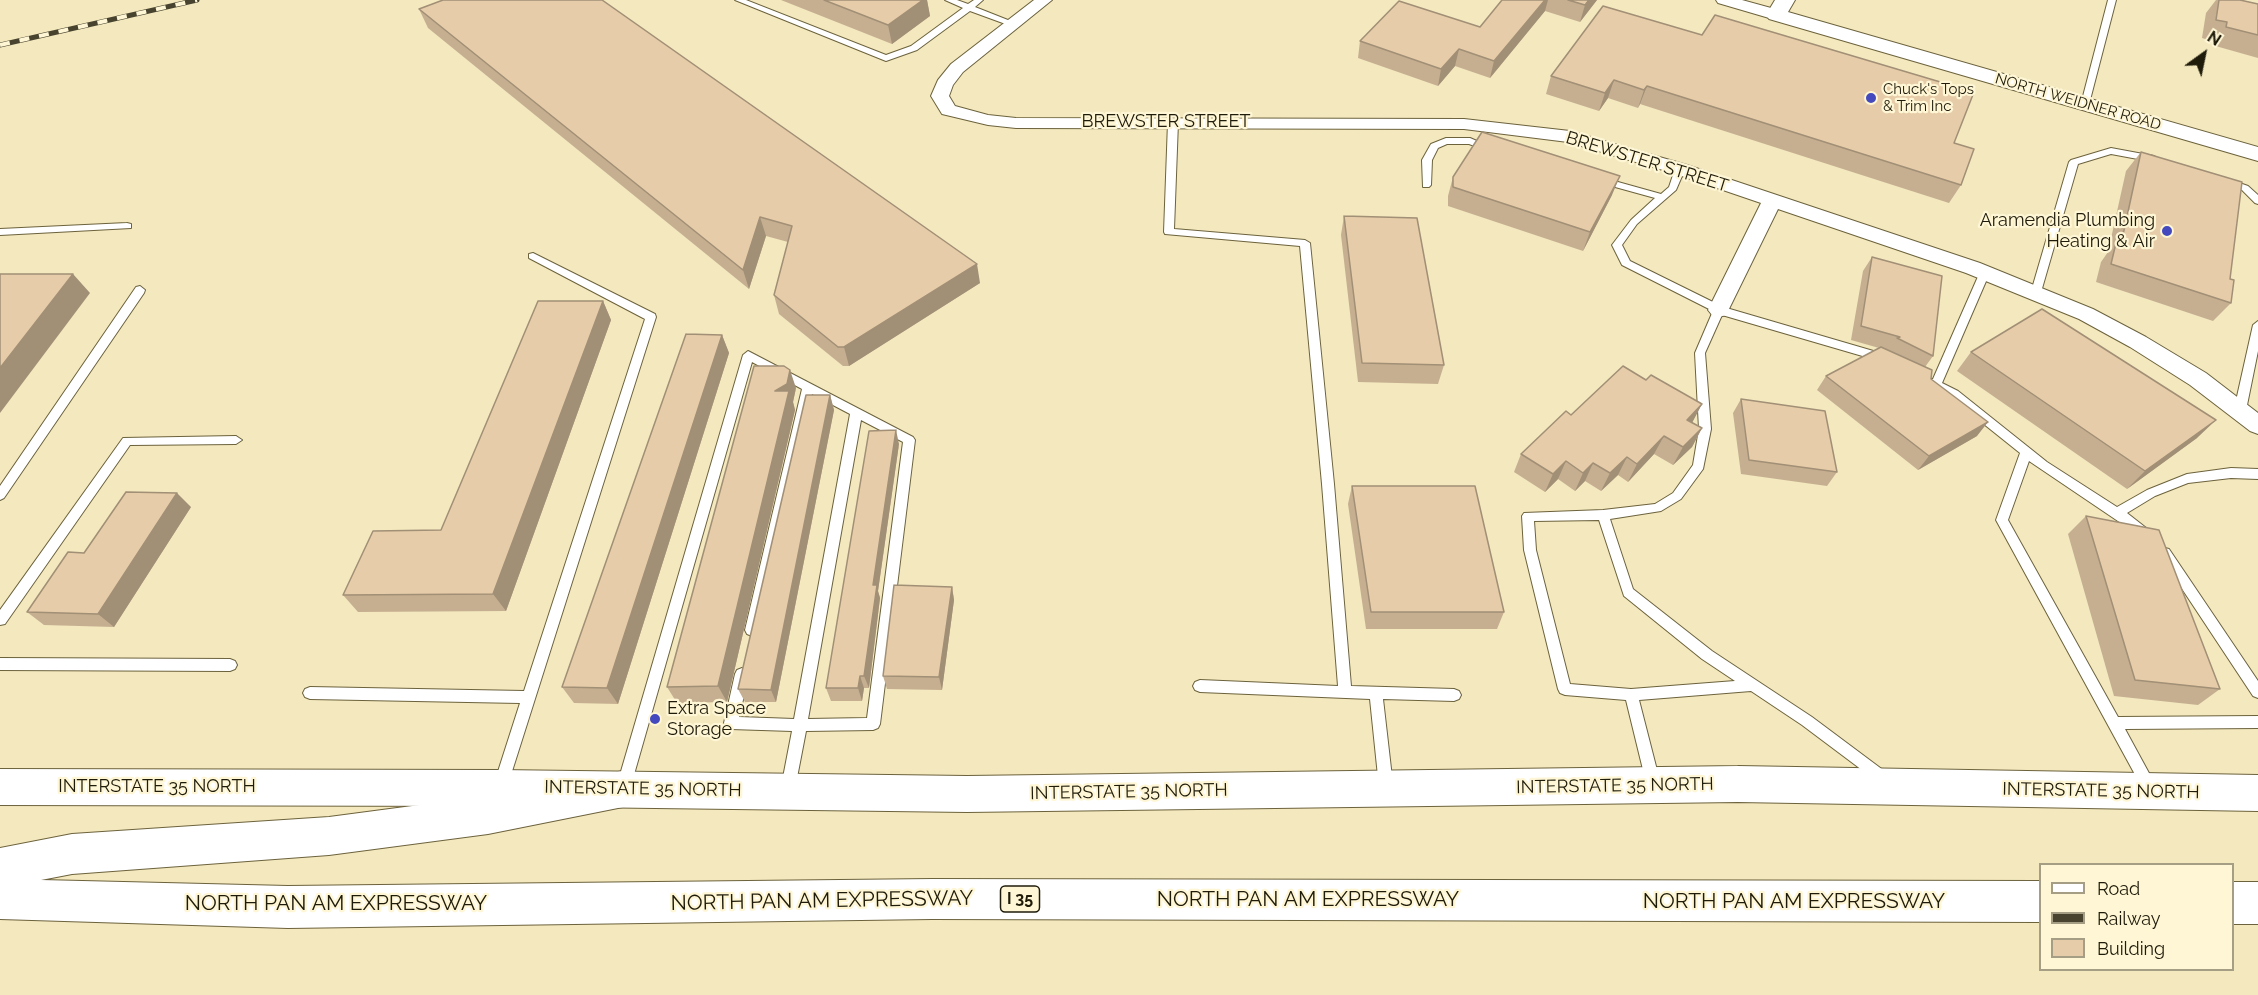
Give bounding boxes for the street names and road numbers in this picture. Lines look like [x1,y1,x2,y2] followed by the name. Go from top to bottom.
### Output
[1993,70,2163,134] street label: NORTH WEIDNER ROAD
[1082,111,1250,133] street label: BREWSTER STREET
[1563,127,1731,197] street label: BREWSTER STREET
[1516,773,1714,799] street label: INTERSTATE 35 NORTH
[58,776,256,798] street label: INTERSTATE 35 NORTH
[544,776,742,802] street label: INTERSTATE 35 NORTH
[2002,778,2200,804] street label: INTERSTATE 35 NORTH
[1030,779,1228,805] street label: INTERSTATE 35 NORTH
[671,886,973,916] street label: NORTH PAN AM EXPRESSWAY
[1000,886,1040,912] road number: I 35
[1157,887,1459,913] street label: NORTH PAN AM EXPRESSWAY
[1643,889,1945,915] street label: NORTH PAN AM EXPRESSWAY
[185,891,487,917] street label: NORTH PAN AM EXPRESSWAY

